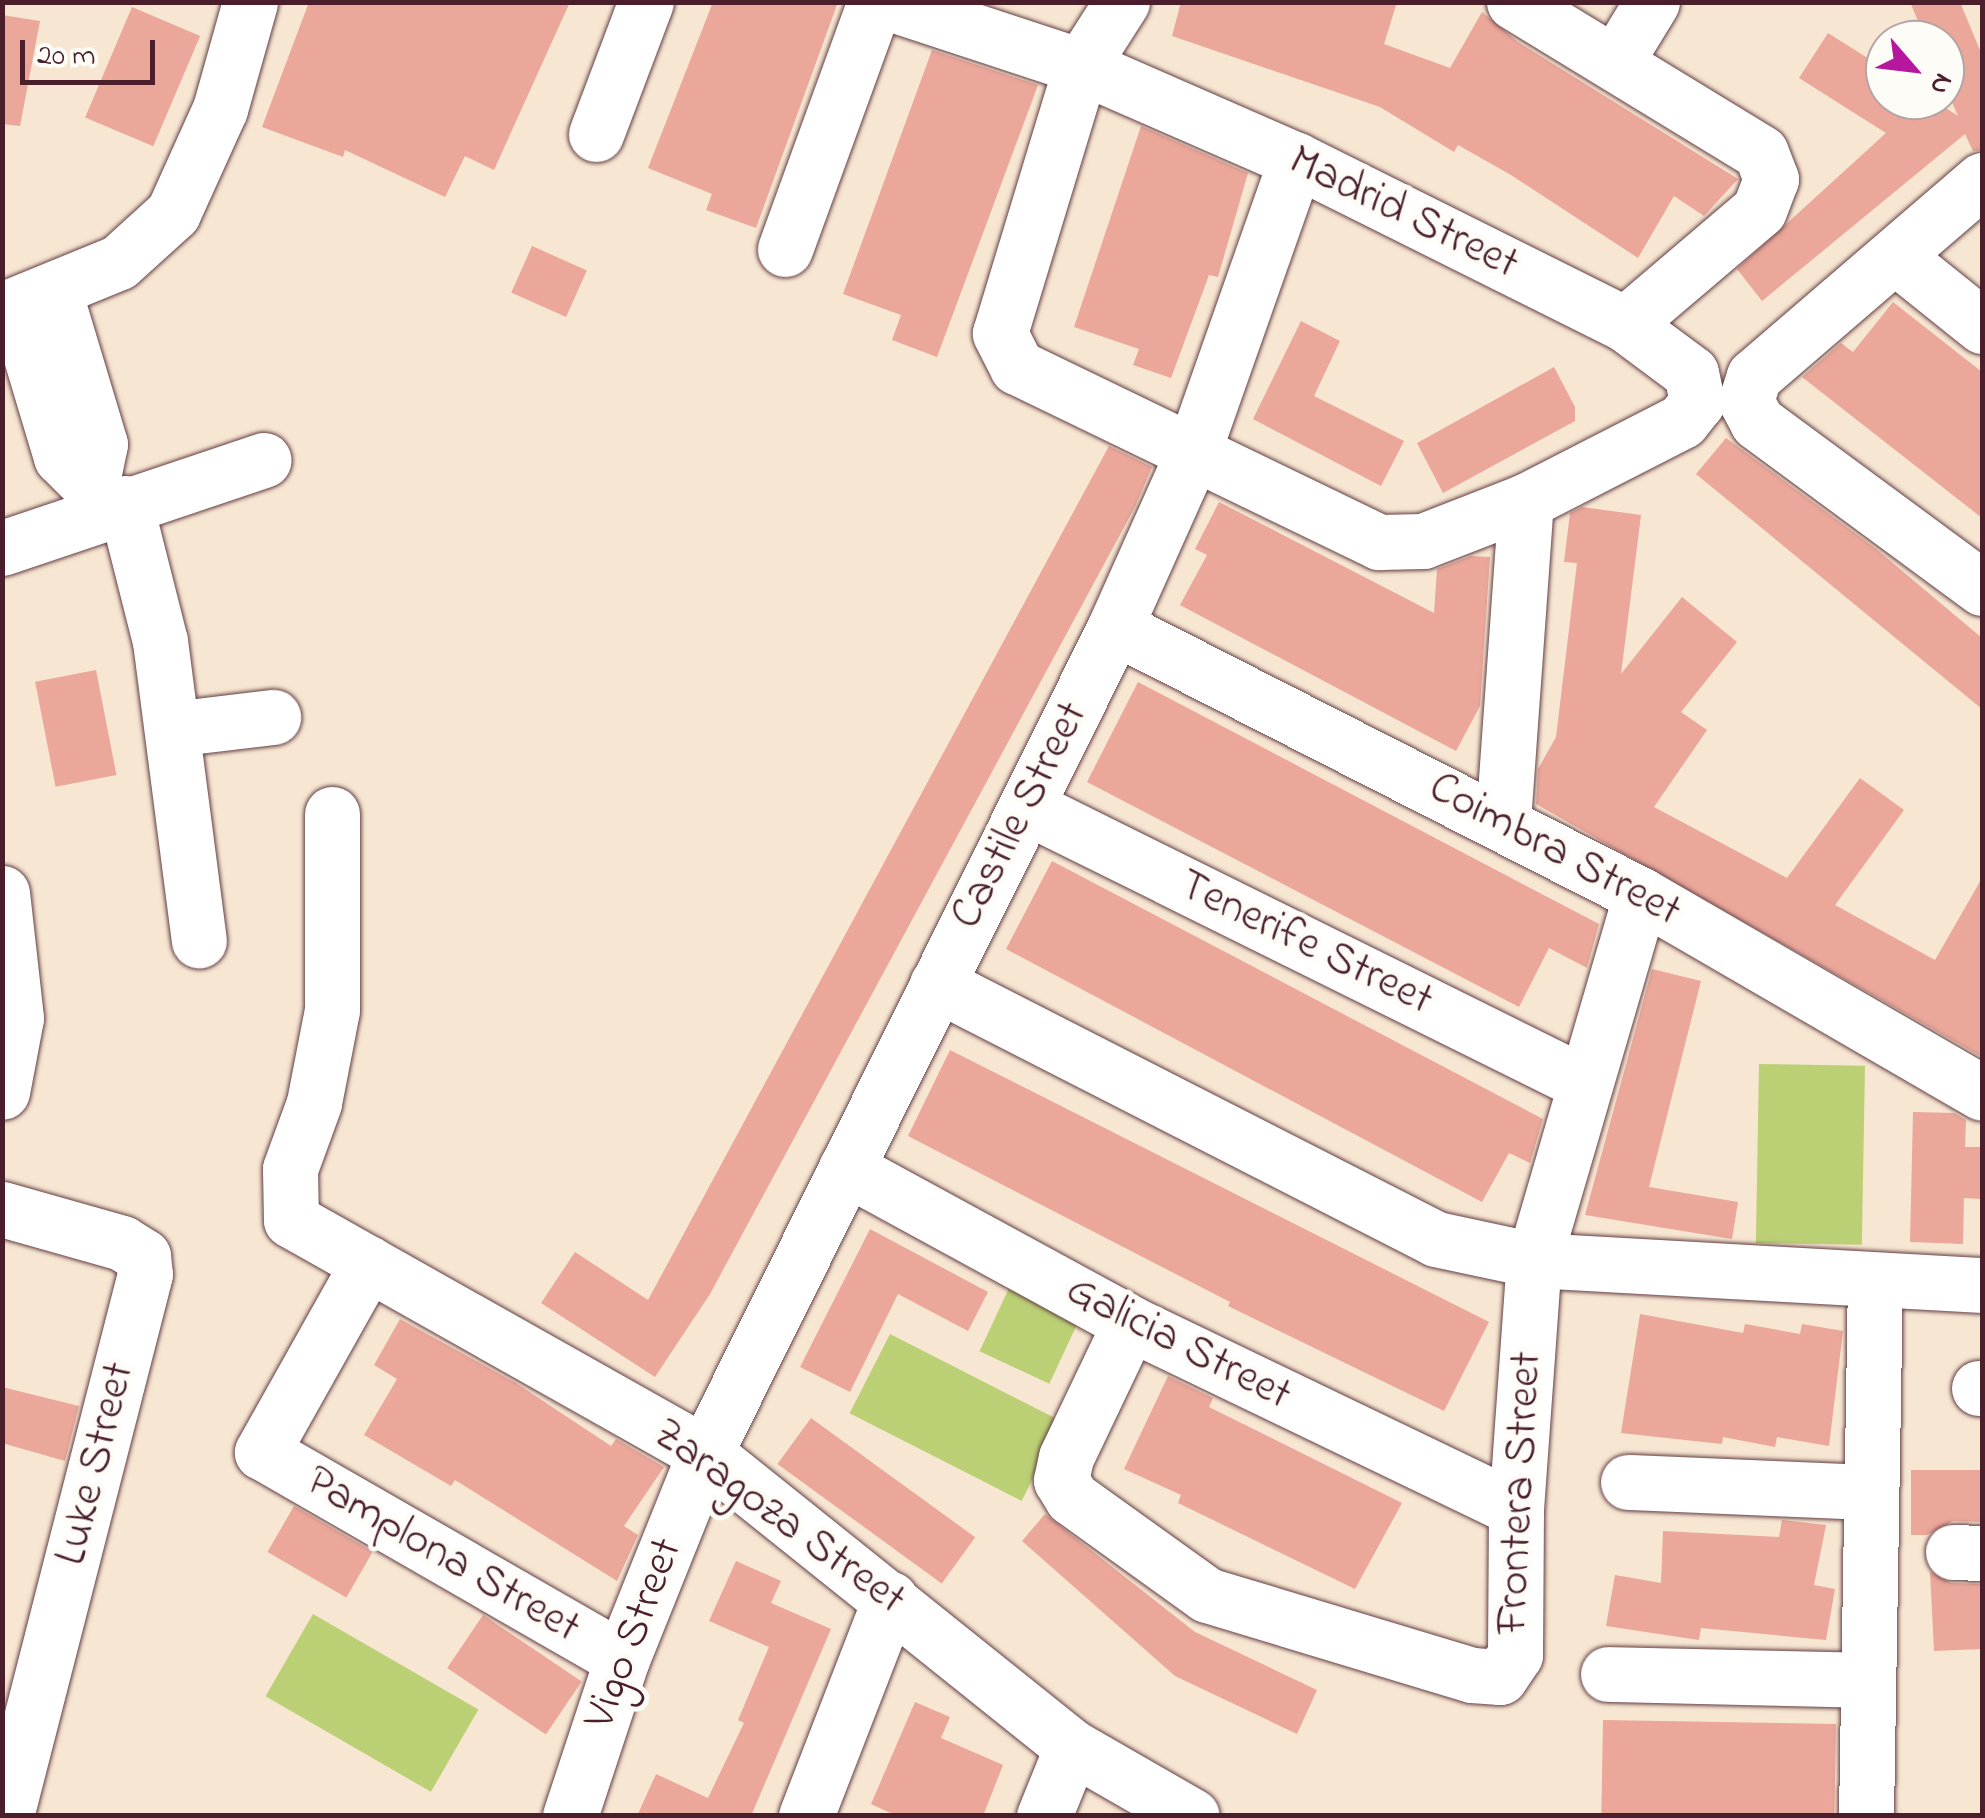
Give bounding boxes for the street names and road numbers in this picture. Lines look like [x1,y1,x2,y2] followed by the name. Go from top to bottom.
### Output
[1279,135,1527,293] street label: Madrid Street
[941,693,1101,939] street label: Castile Street
[1419,762,1689,940] street label: Coimbra Street
[1169,859,1441,1029] street label: Tenerife Street
[1057,1264,1299,1424] street label: Galicia Street
[1487,1350,1555,1636] street label: Frontera Street
[46,1357,148,1571] street label: Luke Street
[641,1408,915,1628] street label: Zaragoza Street
[295,1456,589,1656] street label: Pamplona Street
[574,1531,696,1737] street label: Vigo Street

